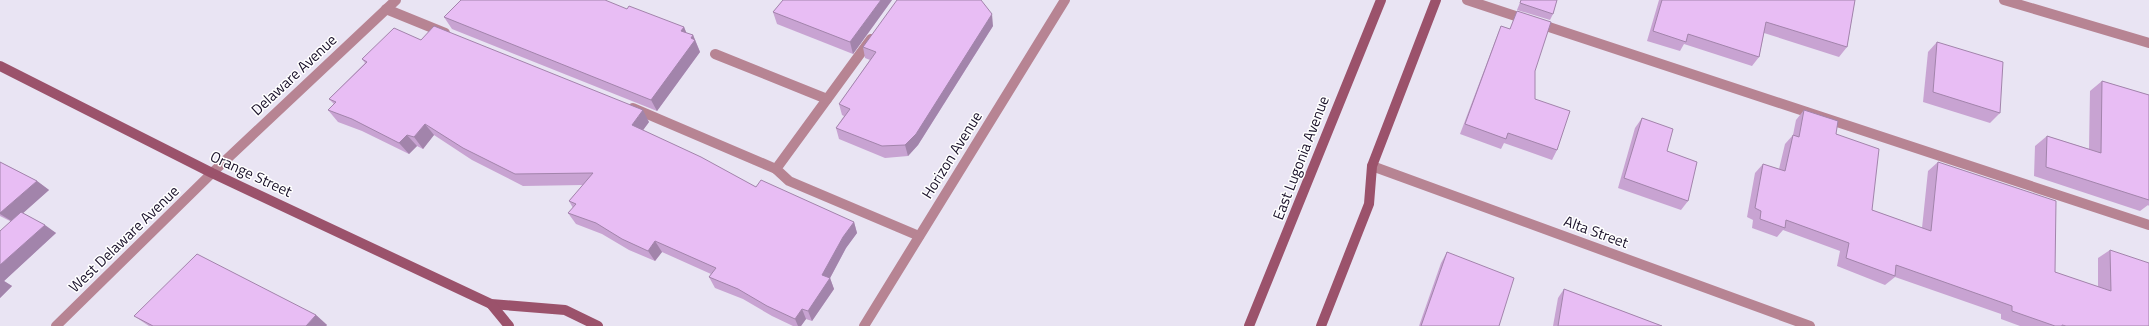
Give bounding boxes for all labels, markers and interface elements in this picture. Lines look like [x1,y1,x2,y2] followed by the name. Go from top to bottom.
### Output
[246,29,342,121] street label: Delaware Avenue
[1266,92,1335,223] street label: East Lugonia Avenue
[915,106,988,203] street label: Horizon Avenue
[207,145,297,203] street label: Orange Street
[63,180,184,298] street label: West Delaware Avenue
[1561,209,1632,254] street label: Alta Street

